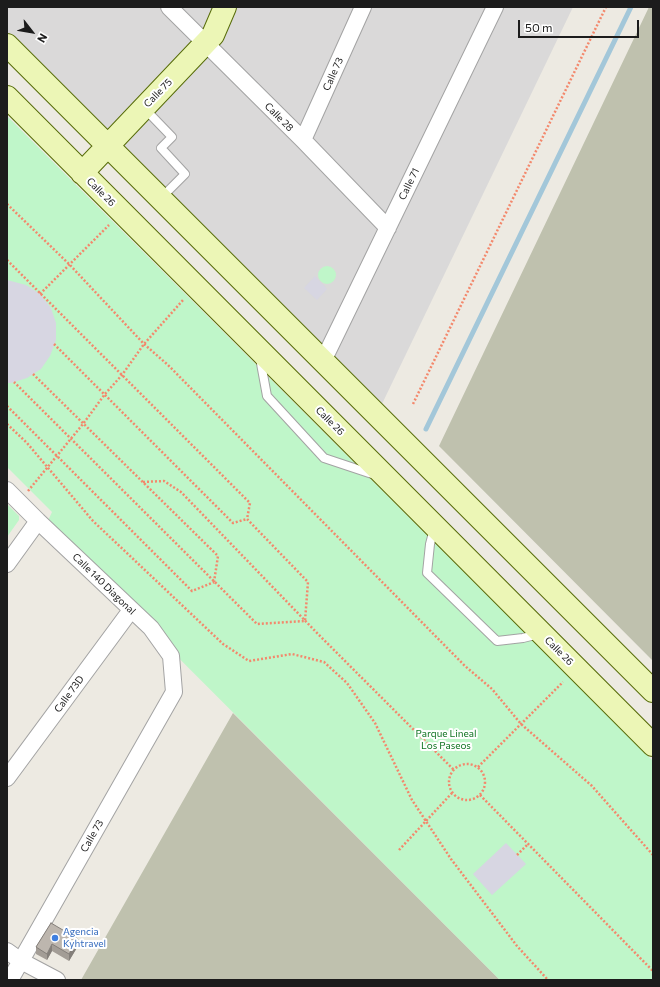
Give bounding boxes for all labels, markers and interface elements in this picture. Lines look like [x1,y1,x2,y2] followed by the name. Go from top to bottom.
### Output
[12,12,52,52] north arrow
[520,12,641,38] scale bar
[525,20,553,34] text: 50 m
[35,32,50,45] text: N
[320,55,346,93] street label: Calle 73
[141,76,175,110] street label: Calle 75
[262,100,296,134] street label: Calle 28
[396,166,422,202] street label: Calle 71
[84,175,118,209] street label: Calle 26
[313,404,347,438] street label: Calle 26
[70,551,138,617] street label: Calle 140 Diagonal
[542,634,576,668] street label: Calle 26
[52,673,86,715] street label: Calle 73D
[415,728,477,752] park label: Parque Lineal Los Paseos
[78,818,106,854] street label: Calle 73
[63,926,106,950] place label: Agencia Kyhtravel
[50,933,60,943] marker: Agencia Kyhtravel

